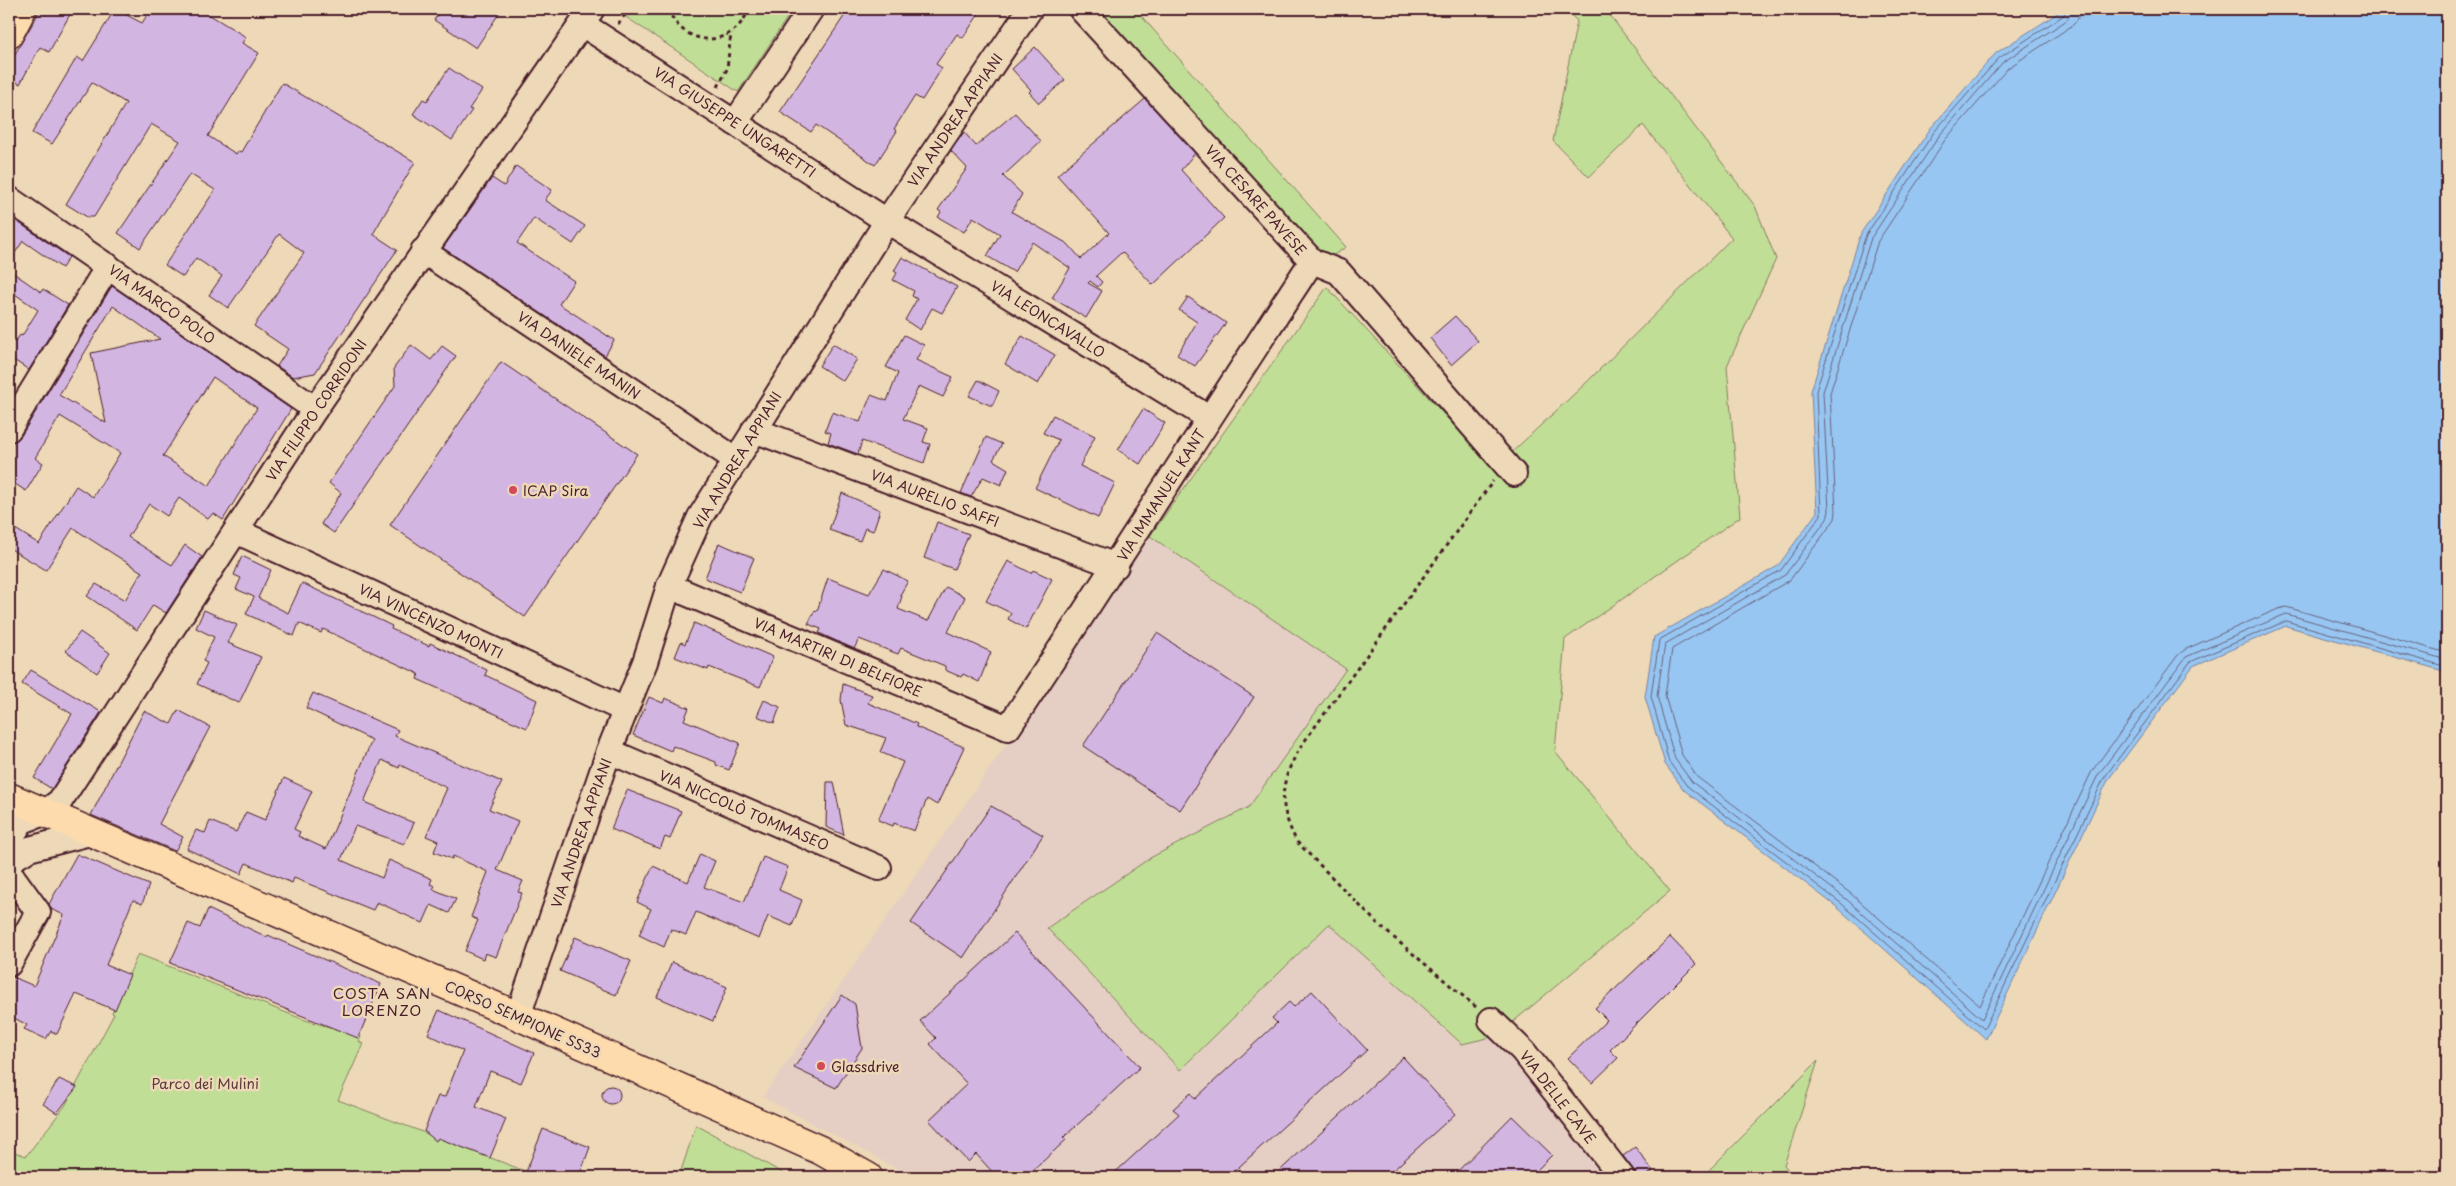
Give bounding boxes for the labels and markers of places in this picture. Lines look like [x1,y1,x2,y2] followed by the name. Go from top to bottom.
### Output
[523,480,589,501] place label: ICAP Sira
[507,484,519,496] marker: ICAP Sira
[831,1056,900,1077] place label: Glassdrive
[815,1060,827,1072] marker: Glassdrive

